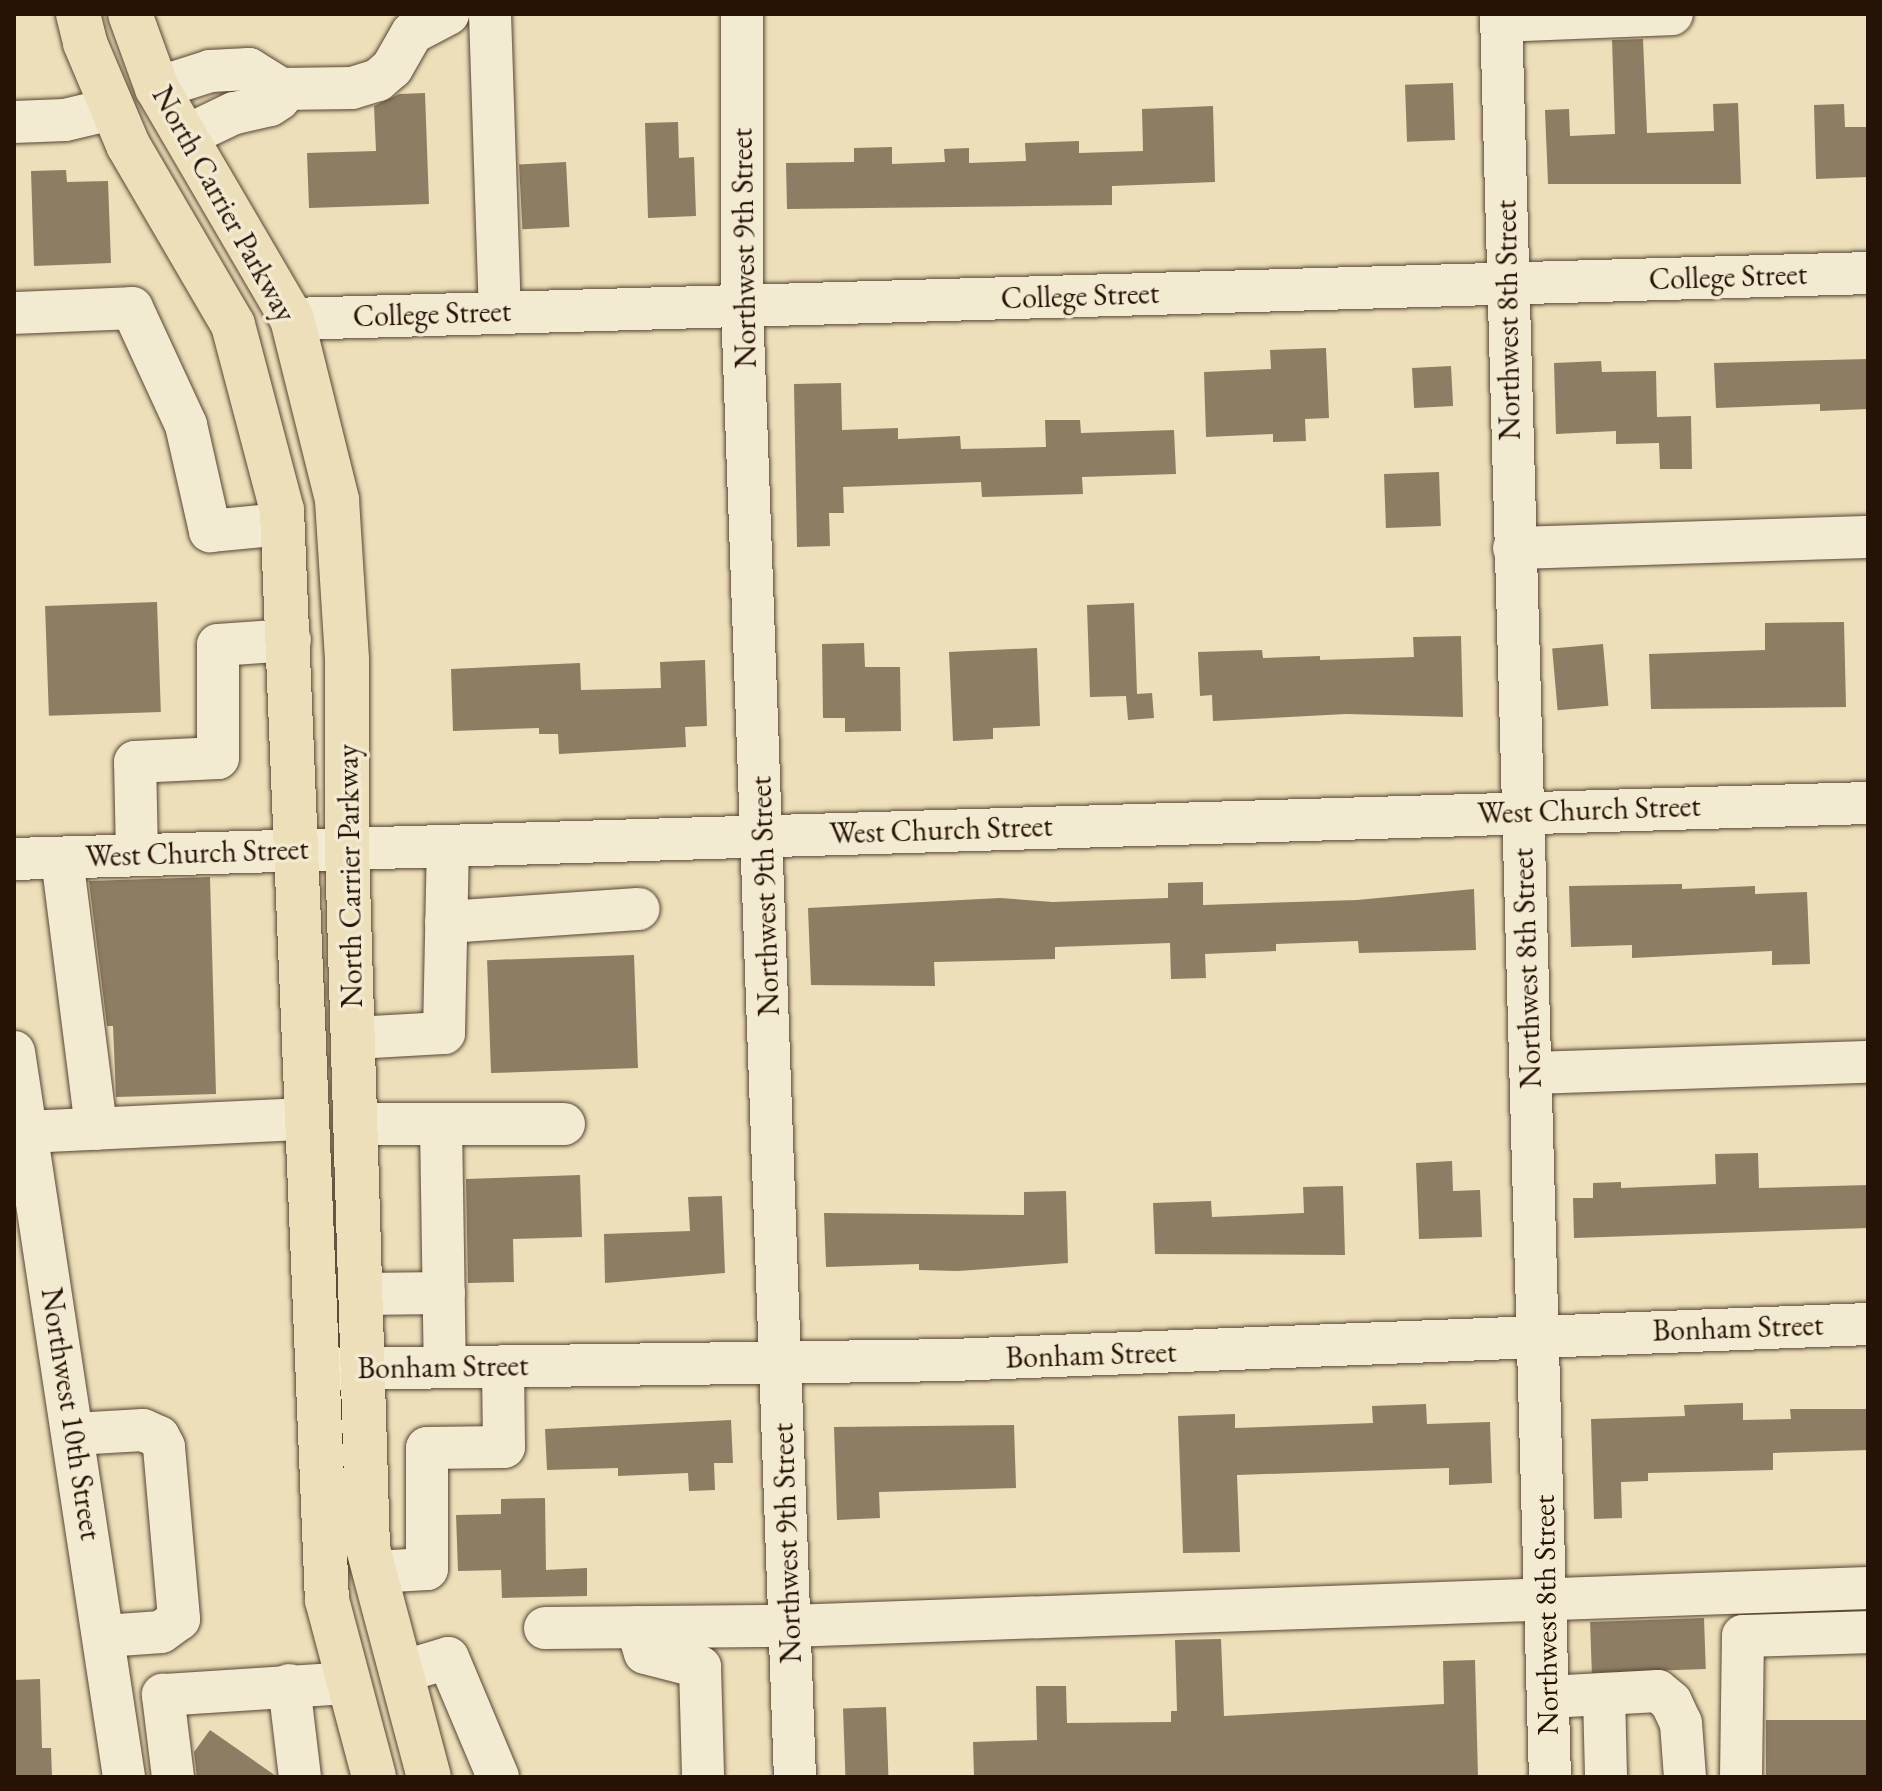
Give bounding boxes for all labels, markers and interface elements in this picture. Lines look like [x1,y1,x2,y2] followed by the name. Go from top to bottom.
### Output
[144,80,304,328] street label: North Carrier Parkway
[724,127,764,369] street label: Northwest 9th Street
[1488,199,1528,441] street label: Northwest 8th Street
[1648,256,1808,298] street label: College Street
[1000,275,1160,317] street label: College Street
[352,293,512,335] street label: College Street
[330,744,370,1008] street label: North Carrier Parkway
[743,775,787,1017] street label: Northwest 9th Street
[1477,788,1701,832] street label: West Church Street
[829,808,1053,852] street label: West Church Street
[85,831,309,875] street label: West Church Street
[1505,847,1549,1089] street label: Northwest 8th Street
[33,1285,109,1543] street label: Northwest 10th Street
[1652,1307,1824,1349] street label: Bonham Street
[1005,1334,1177,1376] street label: Bonham Street
[357,1348,529,1386] street label: Bonham Street
[765,1422,809,1664] street label: Northwest 9th Street
[1526,1494,1566,1736] street label: Northwest 8th Street

